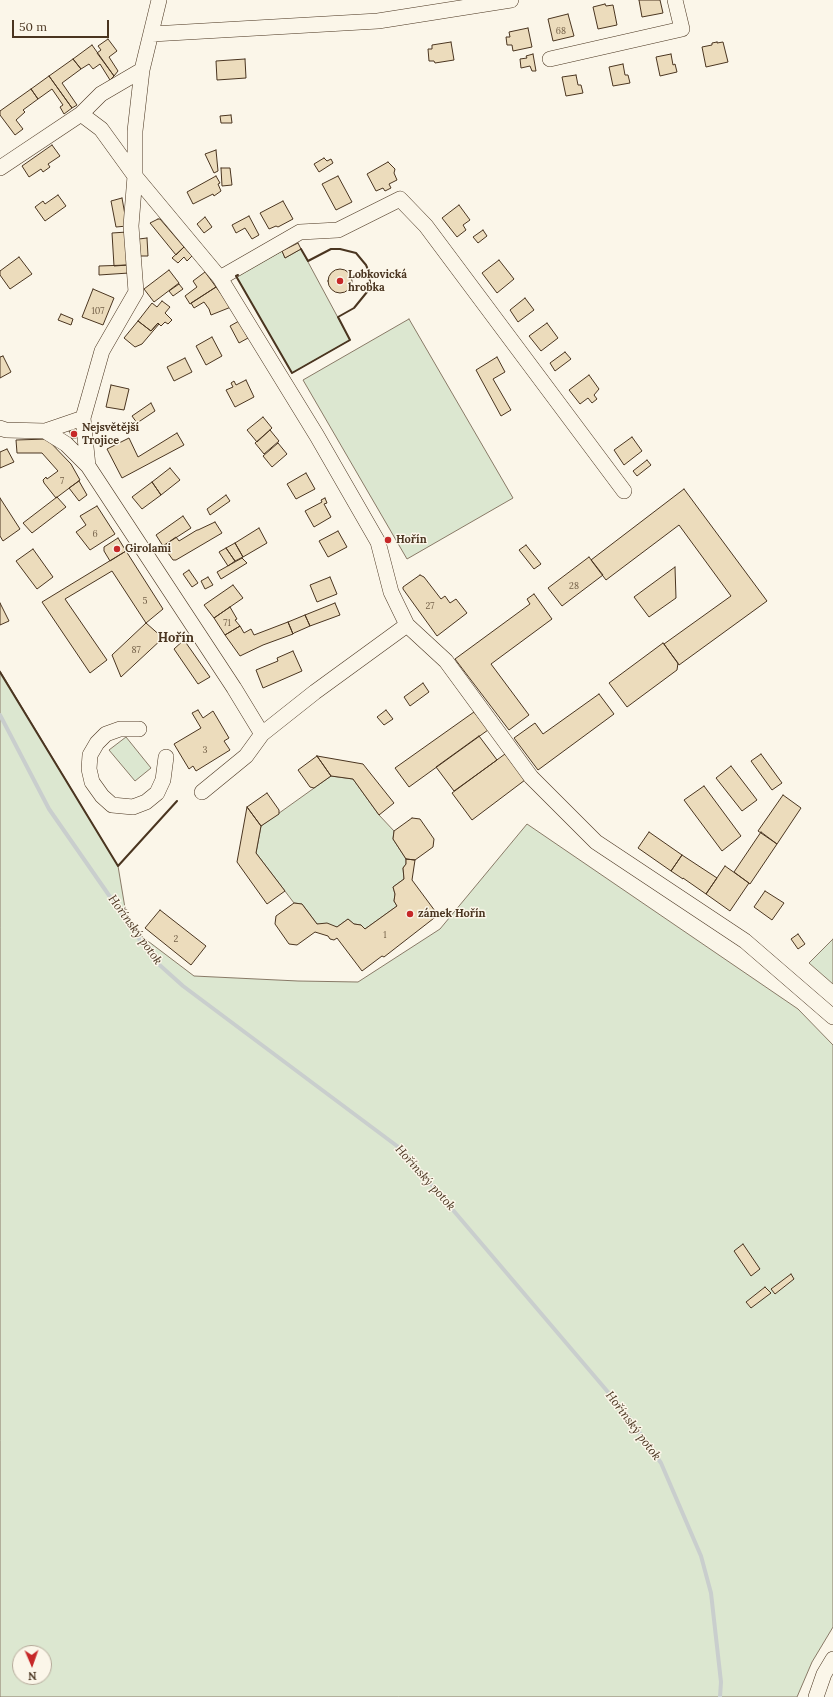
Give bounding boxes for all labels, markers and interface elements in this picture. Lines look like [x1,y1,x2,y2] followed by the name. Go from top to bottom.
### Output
[14,12,111,38] scale bar
[19,19,47,34] text: 50 m
[556,26,566,36] house number: 68
[348,268,407,294] place label: Lobkovická hrobka
[335,276,345,286] marker: Lobkovická hrobka
[92,306,104,316] house number: 107
[82,421,139,447] place label: Nejsvětější Trojice
[69,429,79,439] marker: Nejsvětější Trojice
[60,476,64,486] house number: 7
[92,529,98,539] house number: 6
[396,533,427,547] place label: Hořín
[383,535,393,545] marker: Hořín
[125,542,171,556] place label: Girolami
[112,544,122,554] marker: Girolami
[569,581,579,591] house number: 28
[143,596,147,606] house number: 5
[426,601,434,611] house number: 27
[223,618,231,628] house number: 71
[158,630,194,646] district label: Hořín
[131,645,141,655] house number: 87
[202,745,208,755] house number: 3
[105,892,165,968] water label: Hořínský potok
[418,907,486,921] place label: zámek Hořín
[405,909,415,919] marker: zámek Hořín
[383,930,387,940] house number: 1
[174,934,178,944] house number: 2
[392,1142,458,1214] water label: Hořínský potok
[602,1389,664,1463] water label: Hořínský potok
[12,1645,52,1685] north arrow
[28,1669,37,1683] text: N

